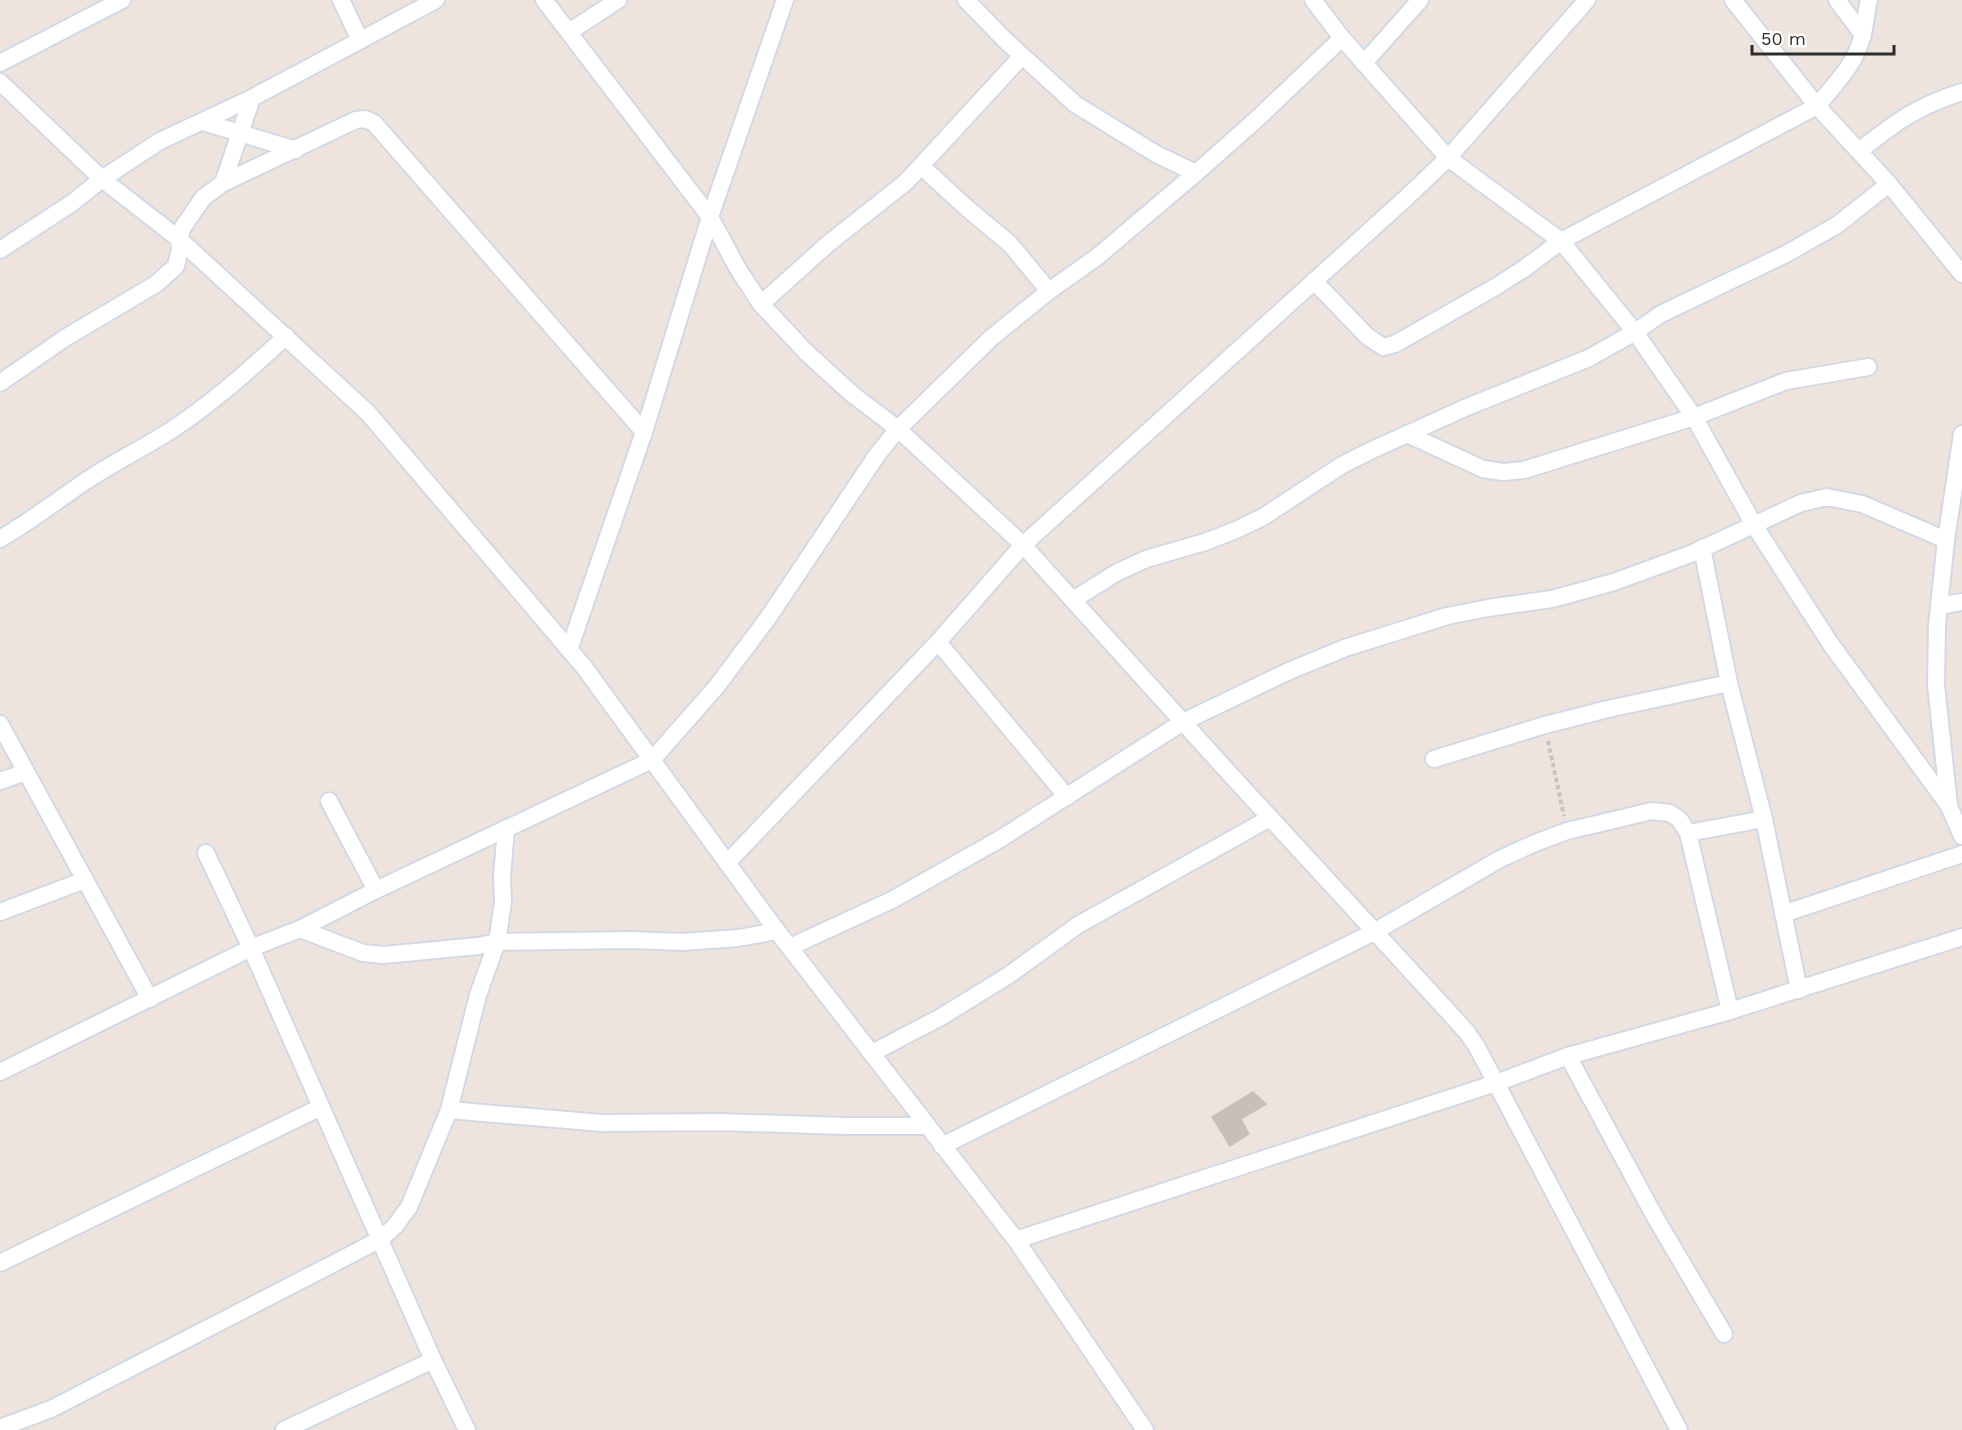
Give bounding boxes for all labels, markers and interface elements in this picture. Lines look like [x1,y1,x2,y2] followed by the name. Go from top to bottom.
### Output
[1752,18,1894,56] scale bar
[1761,28,1806,49] text: 50 m

